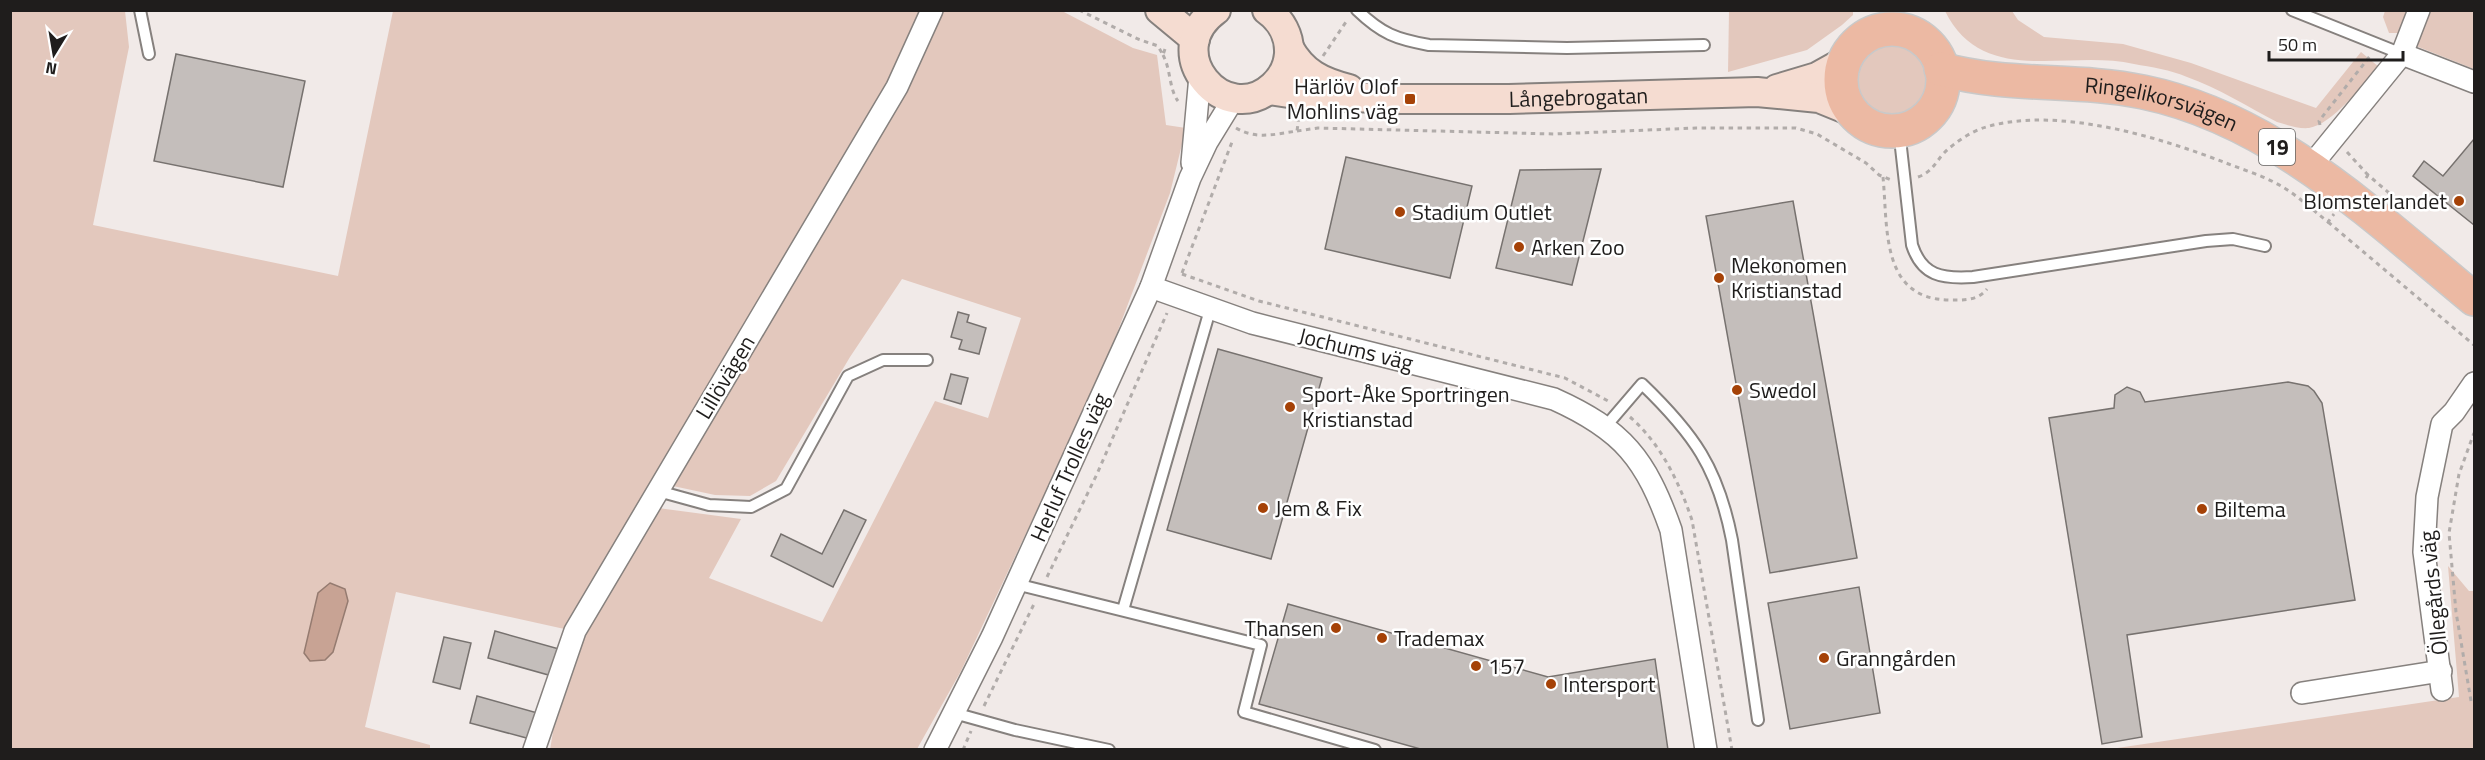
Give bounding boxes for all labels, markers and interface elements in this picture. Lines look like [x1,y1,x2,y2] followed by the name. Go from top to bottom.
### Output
[24,24,84,84] north arrow
[2269,24,2402,62] scale bar
[2278,31,2317,58] text: 50 m
[43,56,59,82] text: N
[2084,68,2244,140] street label: Ringelikorsvägen
[1287,69,1399,128] place label: Härlöv Olof Mohlins väg
[1508,78,1649,116] street label: Långebrogatan
[1403,92,1417,106] marker: Härlöv Olof Mohlins väg
[2259,129,2295,165] road number: 19
[2303,184,2447,218] place label: Blomsterlandet
[2452,194,2466,208] marker: Blomsterlandet
[1412,195,1552,229] place label: Stadium Outlet
[1393,205,1407,219] marker: Stadium Outlet
[1531,230,1625,264] place label: Arken Zoo
[1512,240,1526,254] marker: Arken Zoo
[1731,248,1847,307] place label: Mekonomen Kristianstad
[1712,271,1726,285] marker: Mekonomen Kristianstad
[1295,318,1417,380] street label: Jochums väg
[687,329,763,425] street label: Lillövägen
[1749,373,1817,407] place label: Swedol
[1302,377,1510,436] place label: Sport-Åke Sportringen Kristianstad
[1730,383,1744,397] marker: Swedol
[1021,387,1117,547] street label: Herluf Trolles väg
[1283,400,1297,414] marker: Sport-Åke Sportringen Kristianstad
[1275,491,1362,525] place label: Jem & Fix
[2214,492,2286,526] place label: Biltema
[1256,501,1270,515] marker: Jem & Fix
[2195,502,2209,516] marker: Biltema
[2410,529,2456,657] street label: Öllegårds väg
[1245,611,1324,645] place label: Thansen
[1329,621,1343,635] marker: Thansen
[1394,621,1484,655] place label: Trademax
[1375,631,1389,645] marker: Trademax
[1836,641,1956,675] place label: Granngården
[1488,649,1525,683] place label: 157
[1817,651,1831,665] marker: Granngården
[1469,659,1483,673] marker: 157
[1563,667,1656,701] place label: Intersport
[1544,677,1558,691] marker: Intersport

